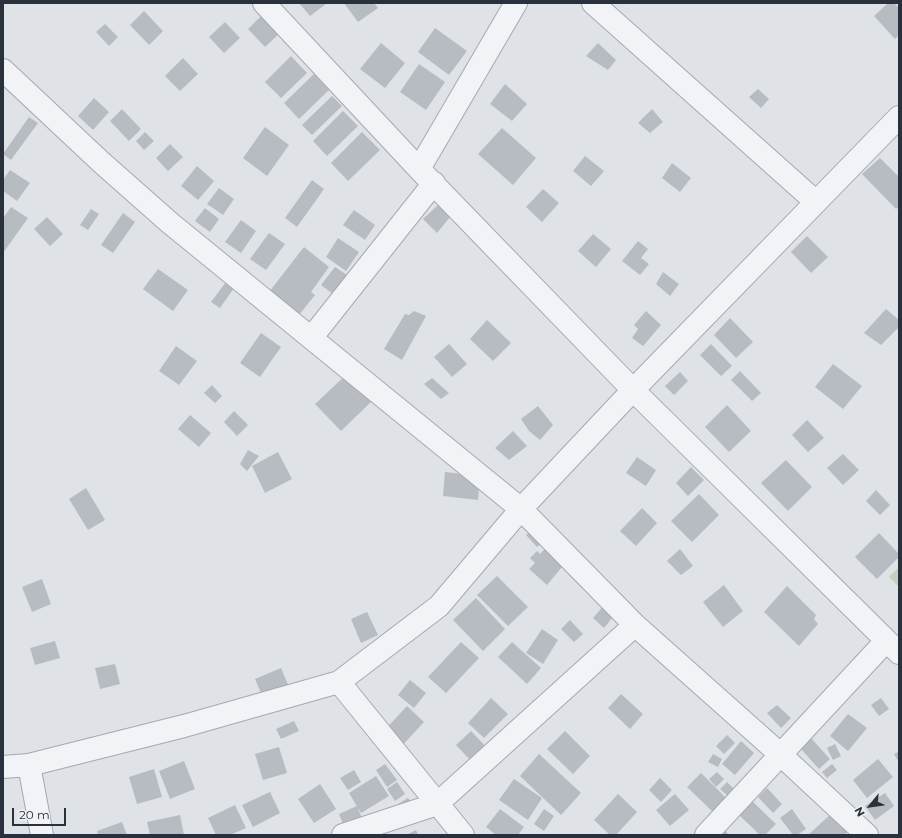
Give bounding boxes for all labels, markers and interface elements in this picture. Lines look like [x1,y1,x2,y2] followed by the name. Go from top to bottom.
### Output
[850,786,890,826] north arrow
[14,800,68,826] scale bar
[851,805,868,819] text: N
[19,807,50,822] text: 20 m

